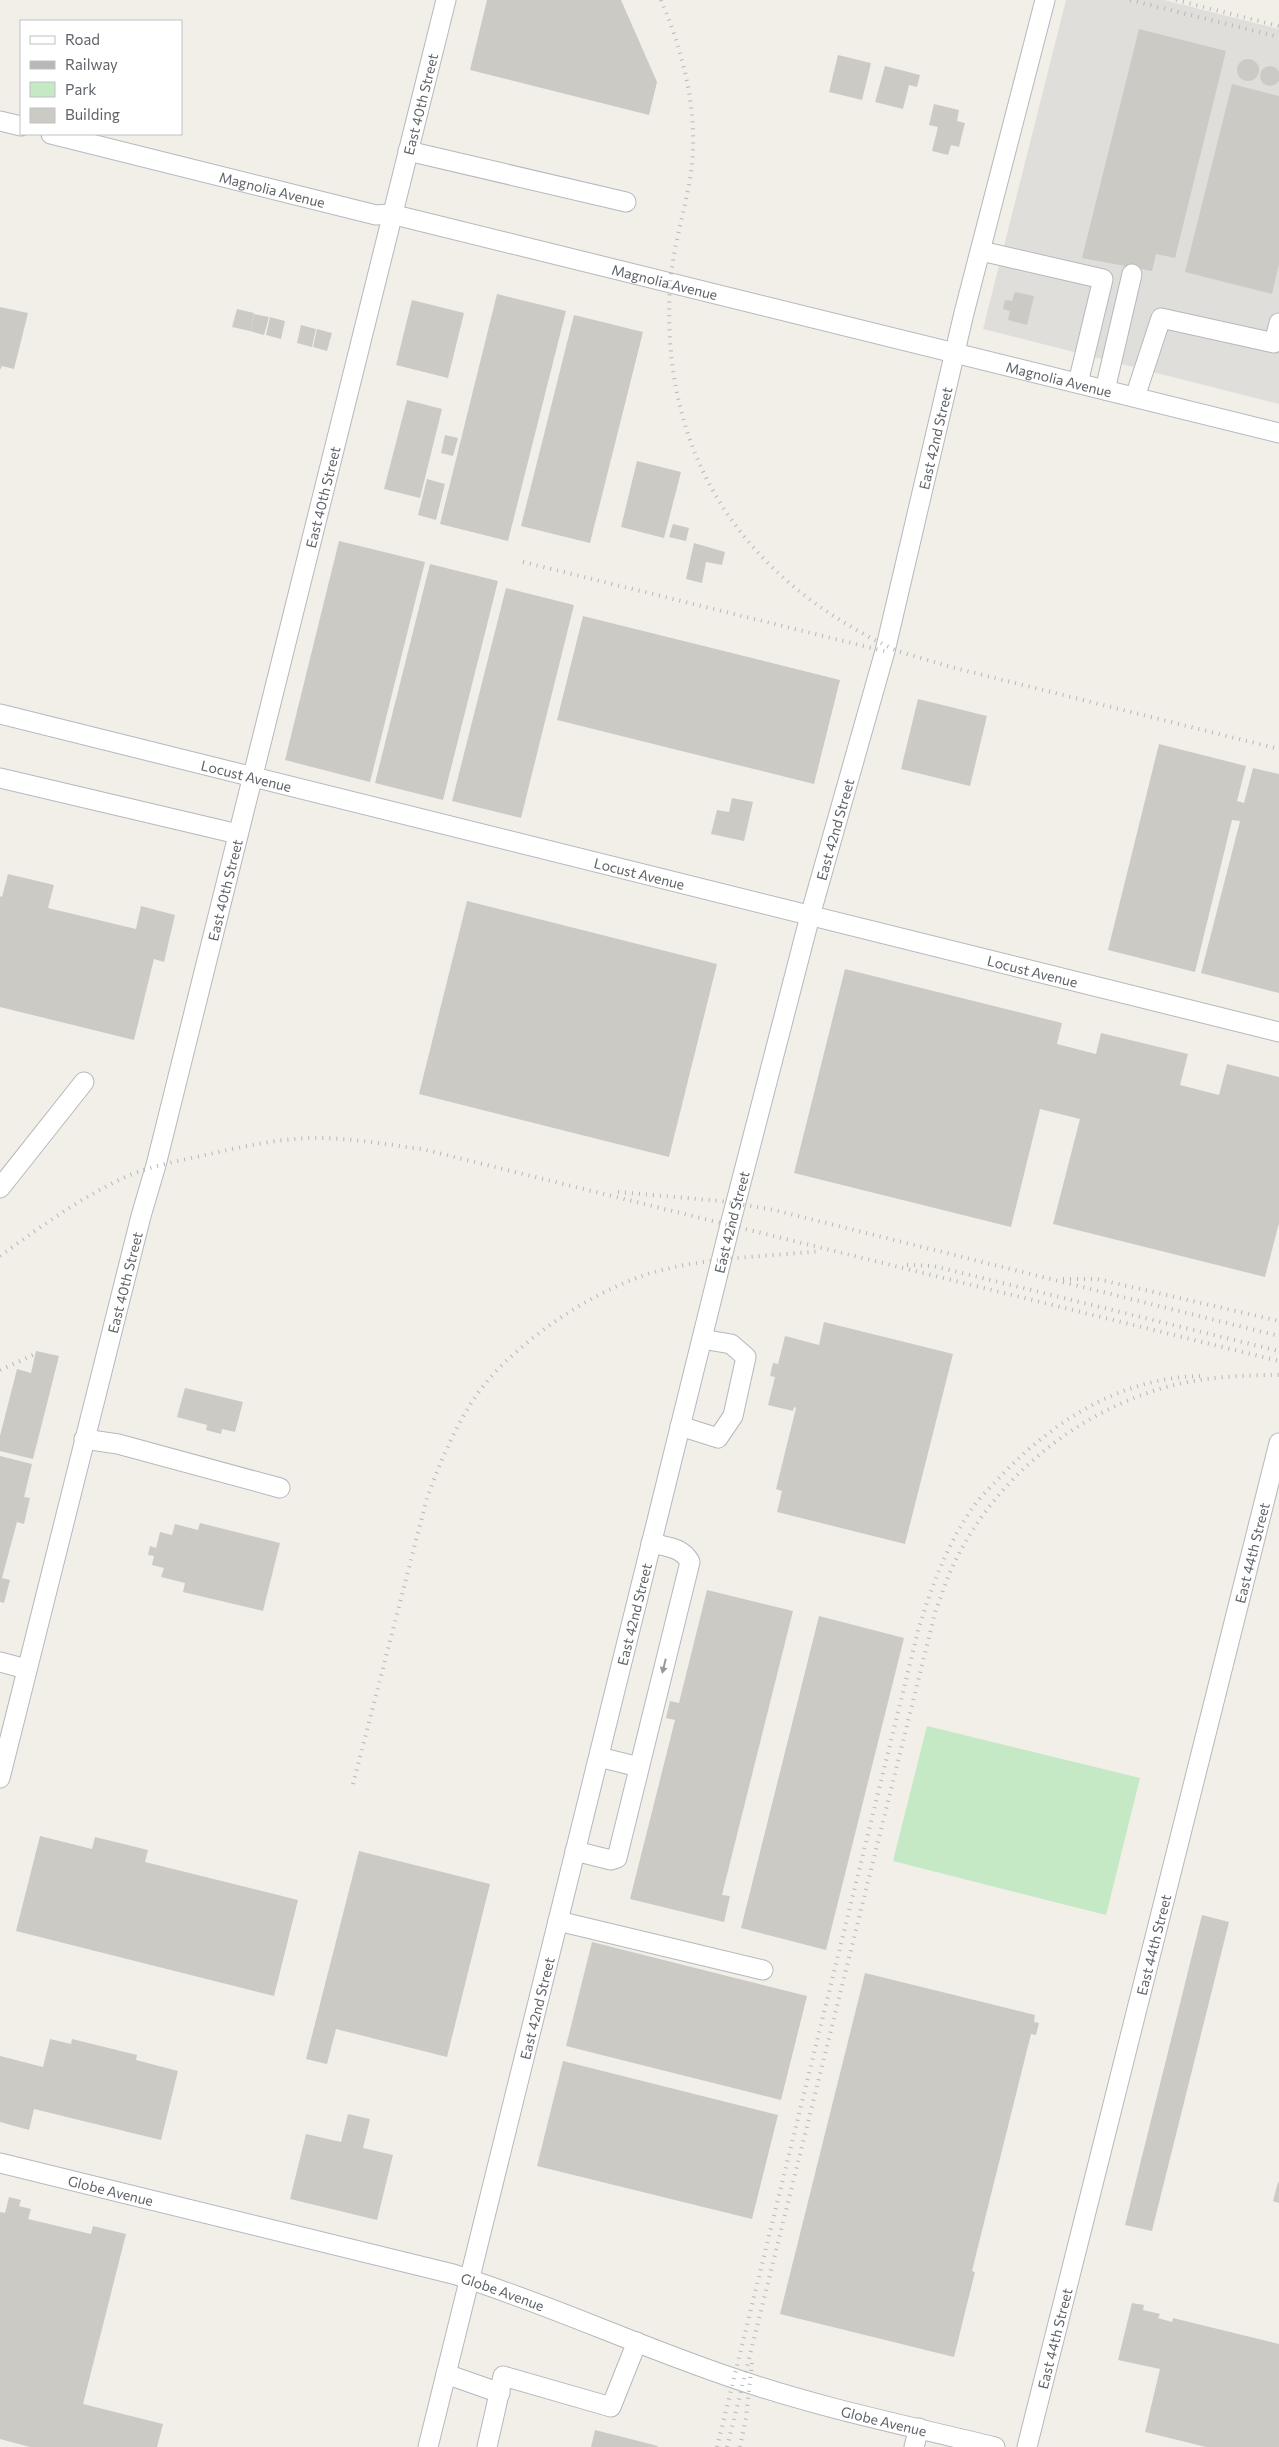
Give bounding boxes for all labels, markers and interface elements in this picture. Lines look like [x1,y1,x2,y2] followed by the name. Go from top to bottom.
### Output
[20,20,182,135] legend
[65,30,100,48] text: Road
[399,51,441,157] street label: East 40th Street
[65,55,118,73] text: Railway
[65,80,96,98] text: Park
[65,105,120,123] text: Building
[218,168,327,211] street label: Magnolia Avenue
[610,260,720,303] street label: Magnolia Avenue
[1004,358,1114,400] street label: Magnolia Avenue
[915,385,955,491] street label: East 42nd Street
[301,444,343,550] street label: East 40th Street
[199,756,294,795] street label: Locust Avenue
[812,776,857,882] street label: East 42nd Street
[204,837,245,943] street label: East 40th Street
[593,854,687,892] street label: Locust Avenue
[986,951,1080,990] street label: Locust Avenue
[710,1169,752,1275] street label: East 42nd Street
[103,1230,145,1335] street label: East 40th Street
[1231,1500,1272,1605] street label: East 44th Street
[613,1561,655,1667] street label: East 42nd Street
[660,1658,668,1673] one-way arrow
[1132,1892,1174,1997] street label: East 44th Street
[516,1955,557,2061] street label: East 42nd Street
[66,2171,155,2209] street label: Globe Avenue
[459,2269,547,2314] street label: Globe Avenue
[1033,2286,1075,2391] street label: East 44th Street
[839,2402,928,2439] street label: Globe Avenue

